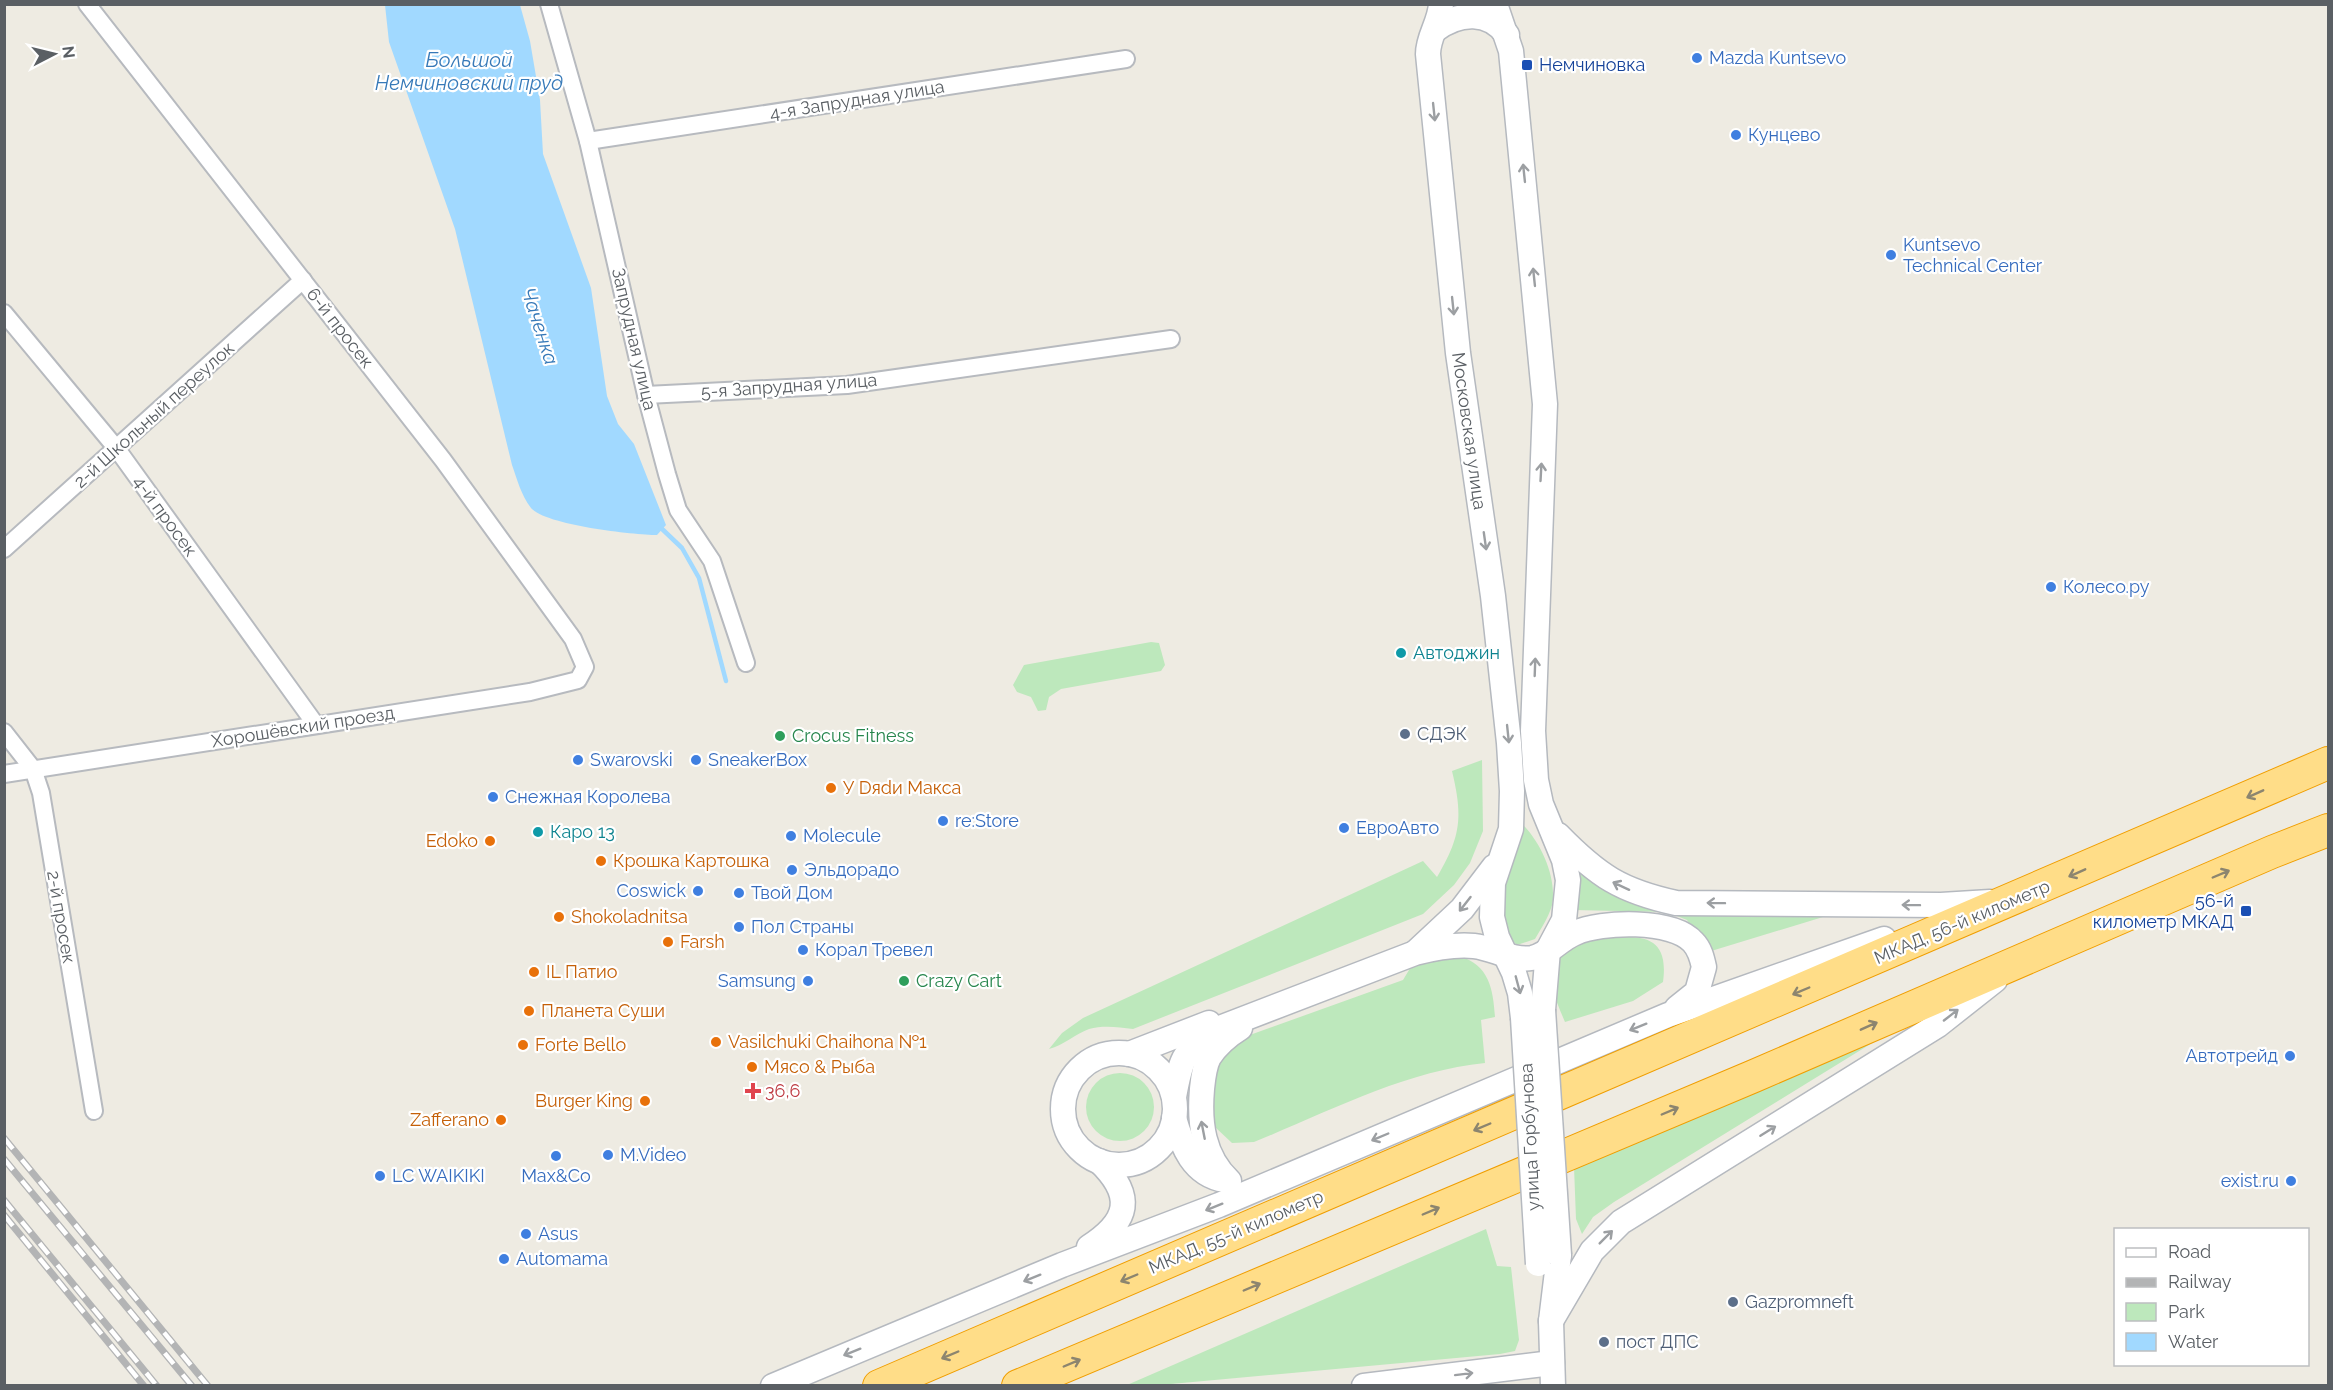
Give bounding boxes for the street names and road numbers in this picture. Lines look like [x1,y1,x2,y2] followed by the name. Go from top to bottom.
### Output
[768,75,946,124] street label: 4-я Запрудная улица
[608,266,661,412] street label: Запрудная улица
[303,284,378,372] street label: 6-й просек
[69,337,238,492] street label: 2-й Школьный переулок
[1448,351,1491,511] street label: Московская улица
[700,369,878,402] street label: 5-я Запрудная улица
[129,471,202,560] street label: 4-й просек
[210,702,396,751] street label: Хорошёвский проезд
[43,869,80,965] street label: 2-й просек
[1871,875,2053,968] street label: МКАД, 56-й километр
[1515,1063,1544,1211] street label: улица Горбунова
[1145,1185,1326,1278] street label: МКАД, 55-й километр

